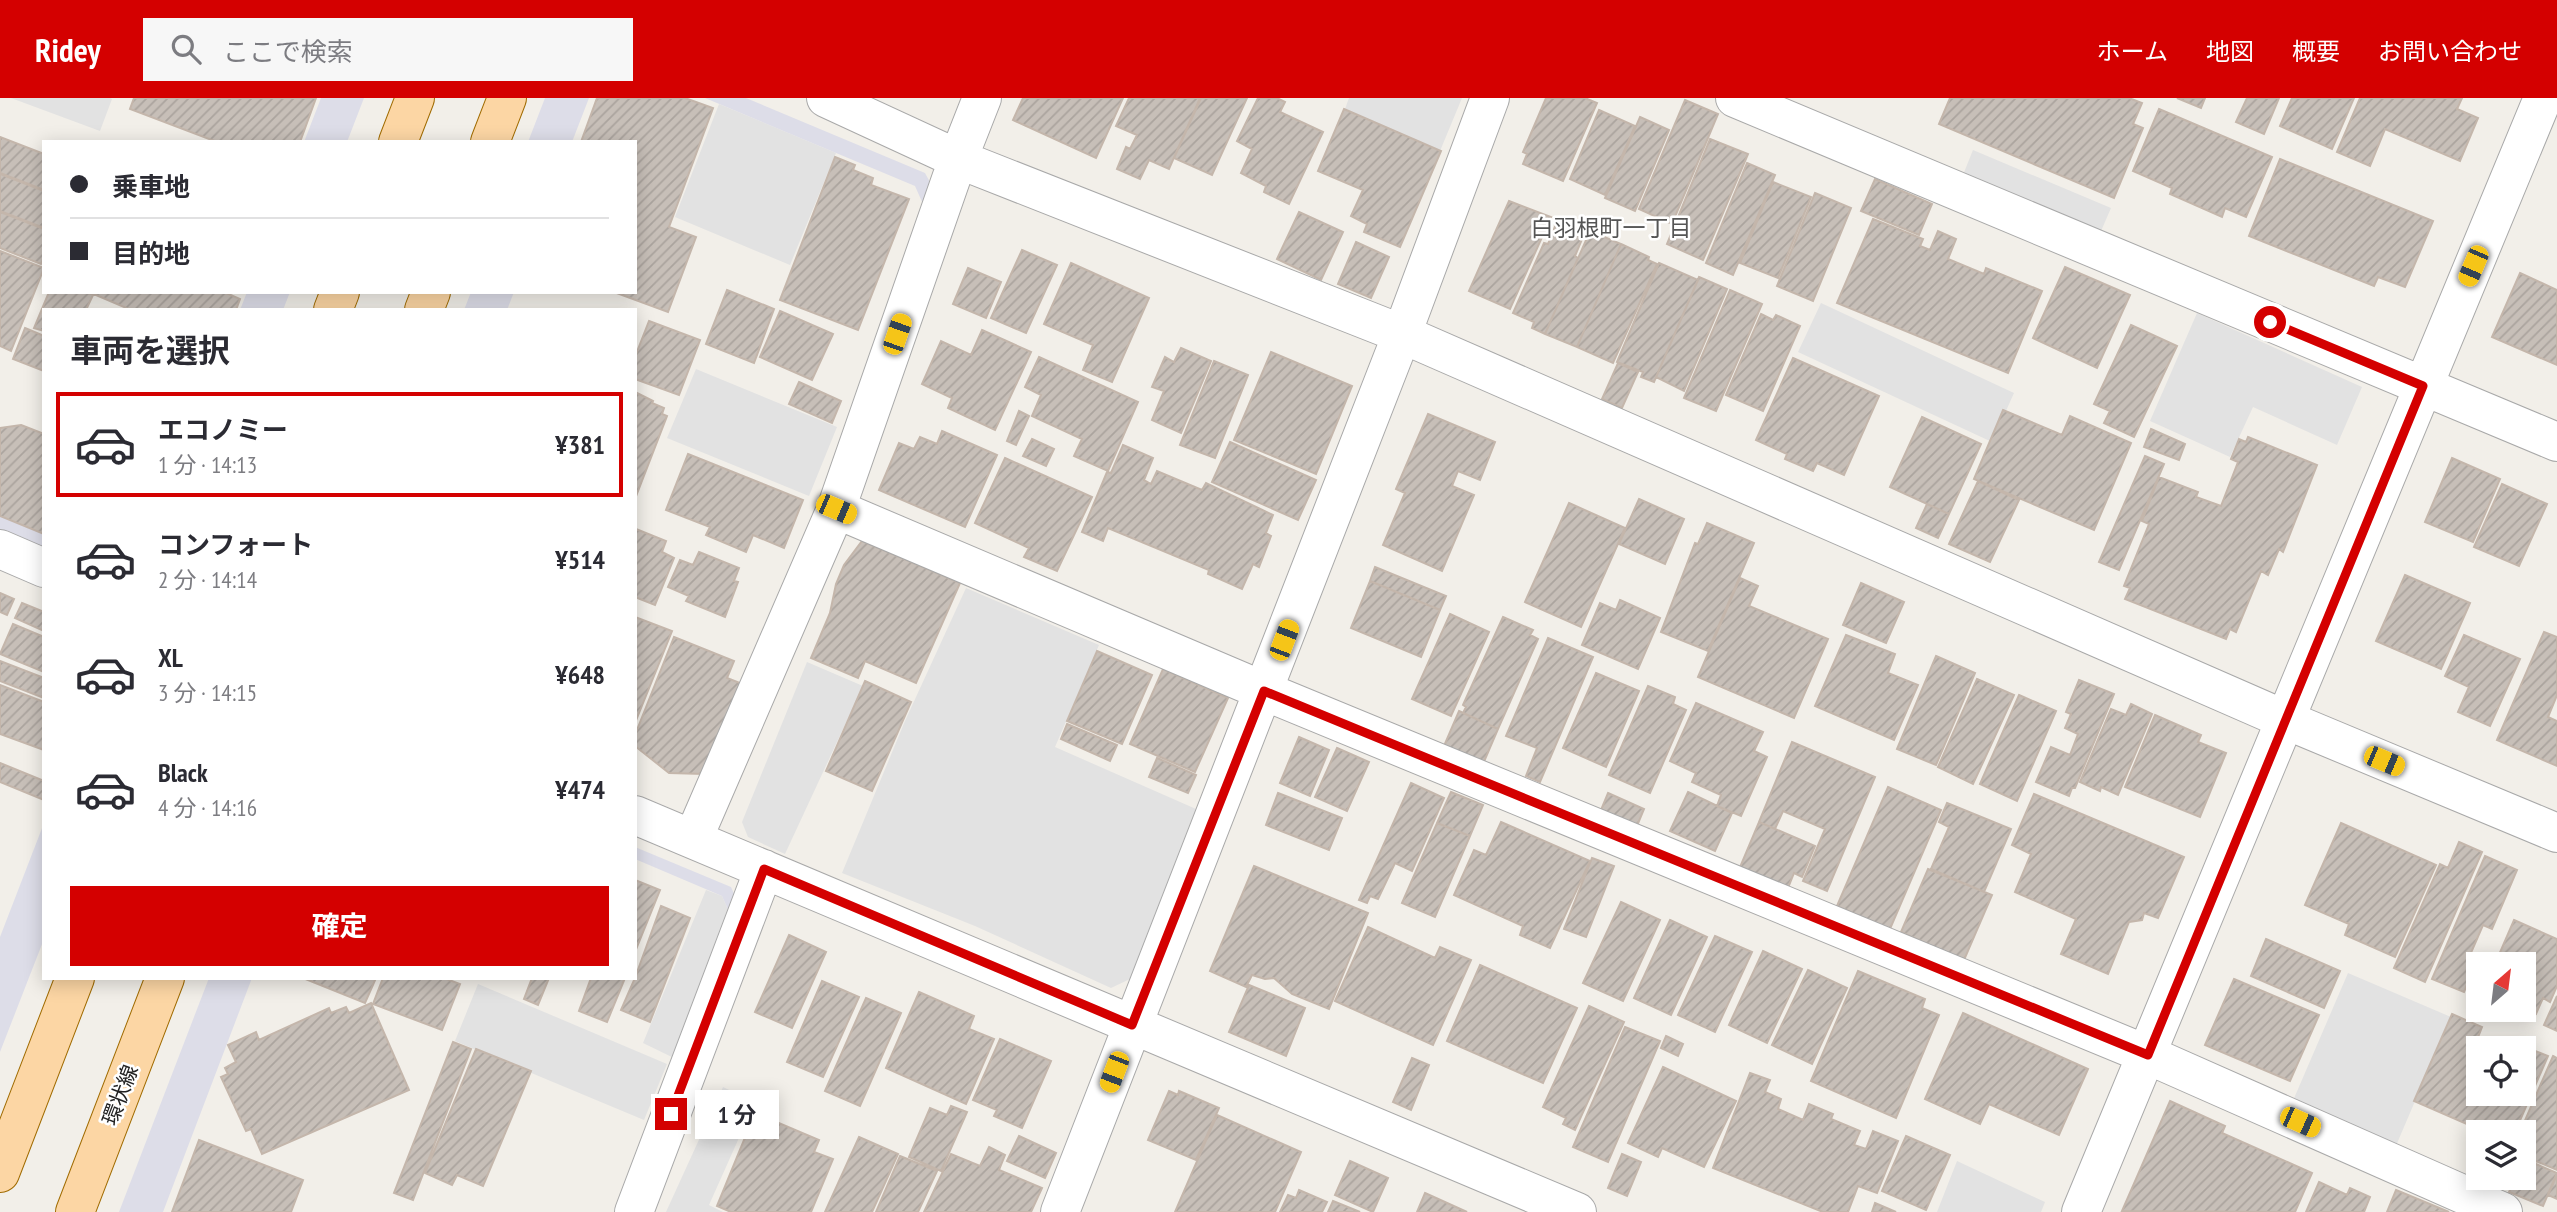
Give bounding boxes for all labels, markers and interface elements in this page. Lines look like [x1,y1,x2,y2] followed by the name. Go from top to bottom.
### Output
[143,18,633,81] search box
[35,28,101,71] text: Ridey
[167,30,205,68] icon: search
[223,35,353,68] text: ここで検索
[2097,36,2168,67] text: ホーム
[2206,36,2254,67] text: 地図
[2292,36,2340,67] text: 概要
[2378,36,2522,67] text: お問い合わせ
[112,170,190,203] text: 乗車地
[1531,213,1692,242] district label: 白羽根町一丁目
[112,237,190,270] text: 目的地
[2456,243,2491,289] car
[2254,306,2286,338] route start
[881,311,914,357] car
[70,329,230,371] text: 車両を選択
[74,413,137,476] icon: car
[158,413,288,446] text: エコノミー
[555,428,605,461] text: ¥381
[158,450,257,479] text: 1 分 · 14:13
[813,491,860,527] car
[74,528,137,591] icon: car
[158,528,313,561] text: コンフォート
[555,543,605,576] text: ¥514
[158,565,257,594] text: 2 分 · 14:14
[1267,617,1302,663] car
[158,641,183,674] text: XL
[74,643,137,706] icon: car
[555,658,605,691] text: ¥648
[158,678,257,707] text: 3 分 · 14:15
[2361,743,2408,779] car
[158,756,208,789] text: Black
[74,758,137,821] icon: car
[555,773,605,806] text: ¥474
[158,793,257,822] text: 4 分 · 14:16
[70,886,609,966] button: 確定
[2466,952,2536,1022] north arrow
[2466,952,2536,1190] map controls
[2466,1036,2536,1106] button: locate
[1097,1049,1132,1095] car
[96,1061,144,1129] street label: 環状線
[696,1090,780,1138] callout: 1 分
[655,1098,687,1130] route end
[718,1100,756,1129] text: 1 分
[2277,1104,2324,1140] car
[2466,1120,2536,1190] button: layers

